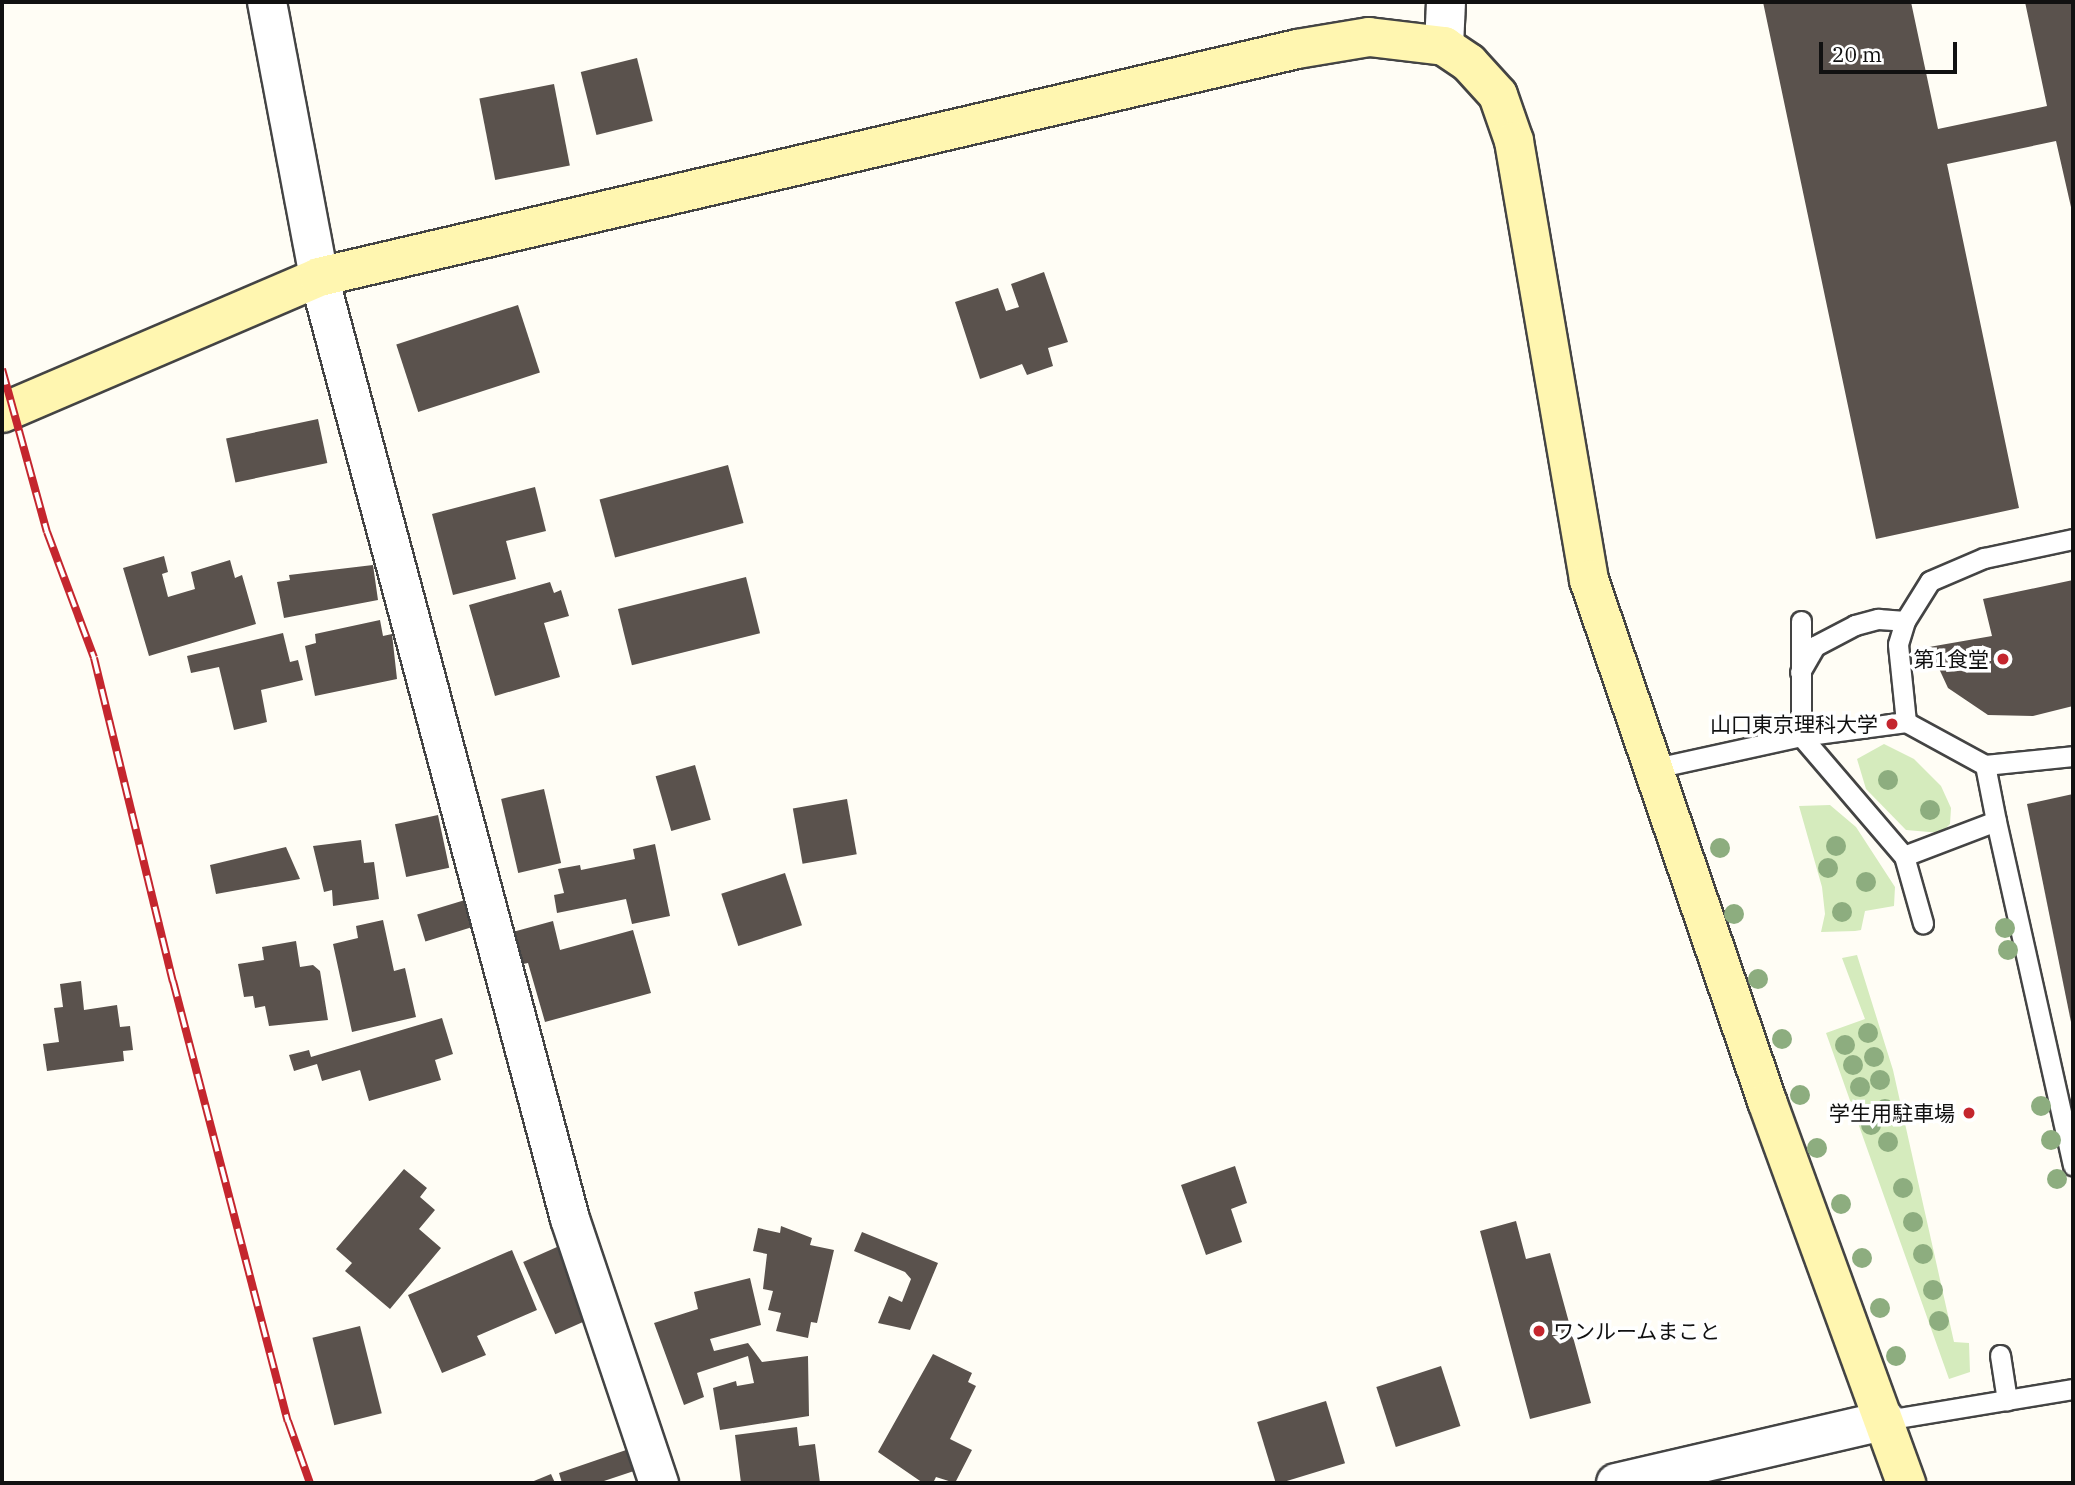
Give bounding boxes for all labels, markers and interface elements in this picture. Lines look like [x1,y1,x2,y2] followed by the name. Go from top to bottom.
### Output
[1823,28,1961,72] scale bar
[1832,40,1882,68] text: 20 m
[1913,646,1989,672] place label: 第1食堂
[1995,651,2011,667] marker: 第1食堂
[1710,711,1878,737] place label: 山口東京理科大学
[1884,716,1900,732] marker: 山口東京理科大学
[1829,1100,1955,1126] place label: 学生用駐車場
[1961,1105,1977,1121] marker: 学生用駐車場
[1553,1318,1721,1344] place label: ワンルームまこと
[1531,1323,1547,1339] marker: ワンルームまこと

